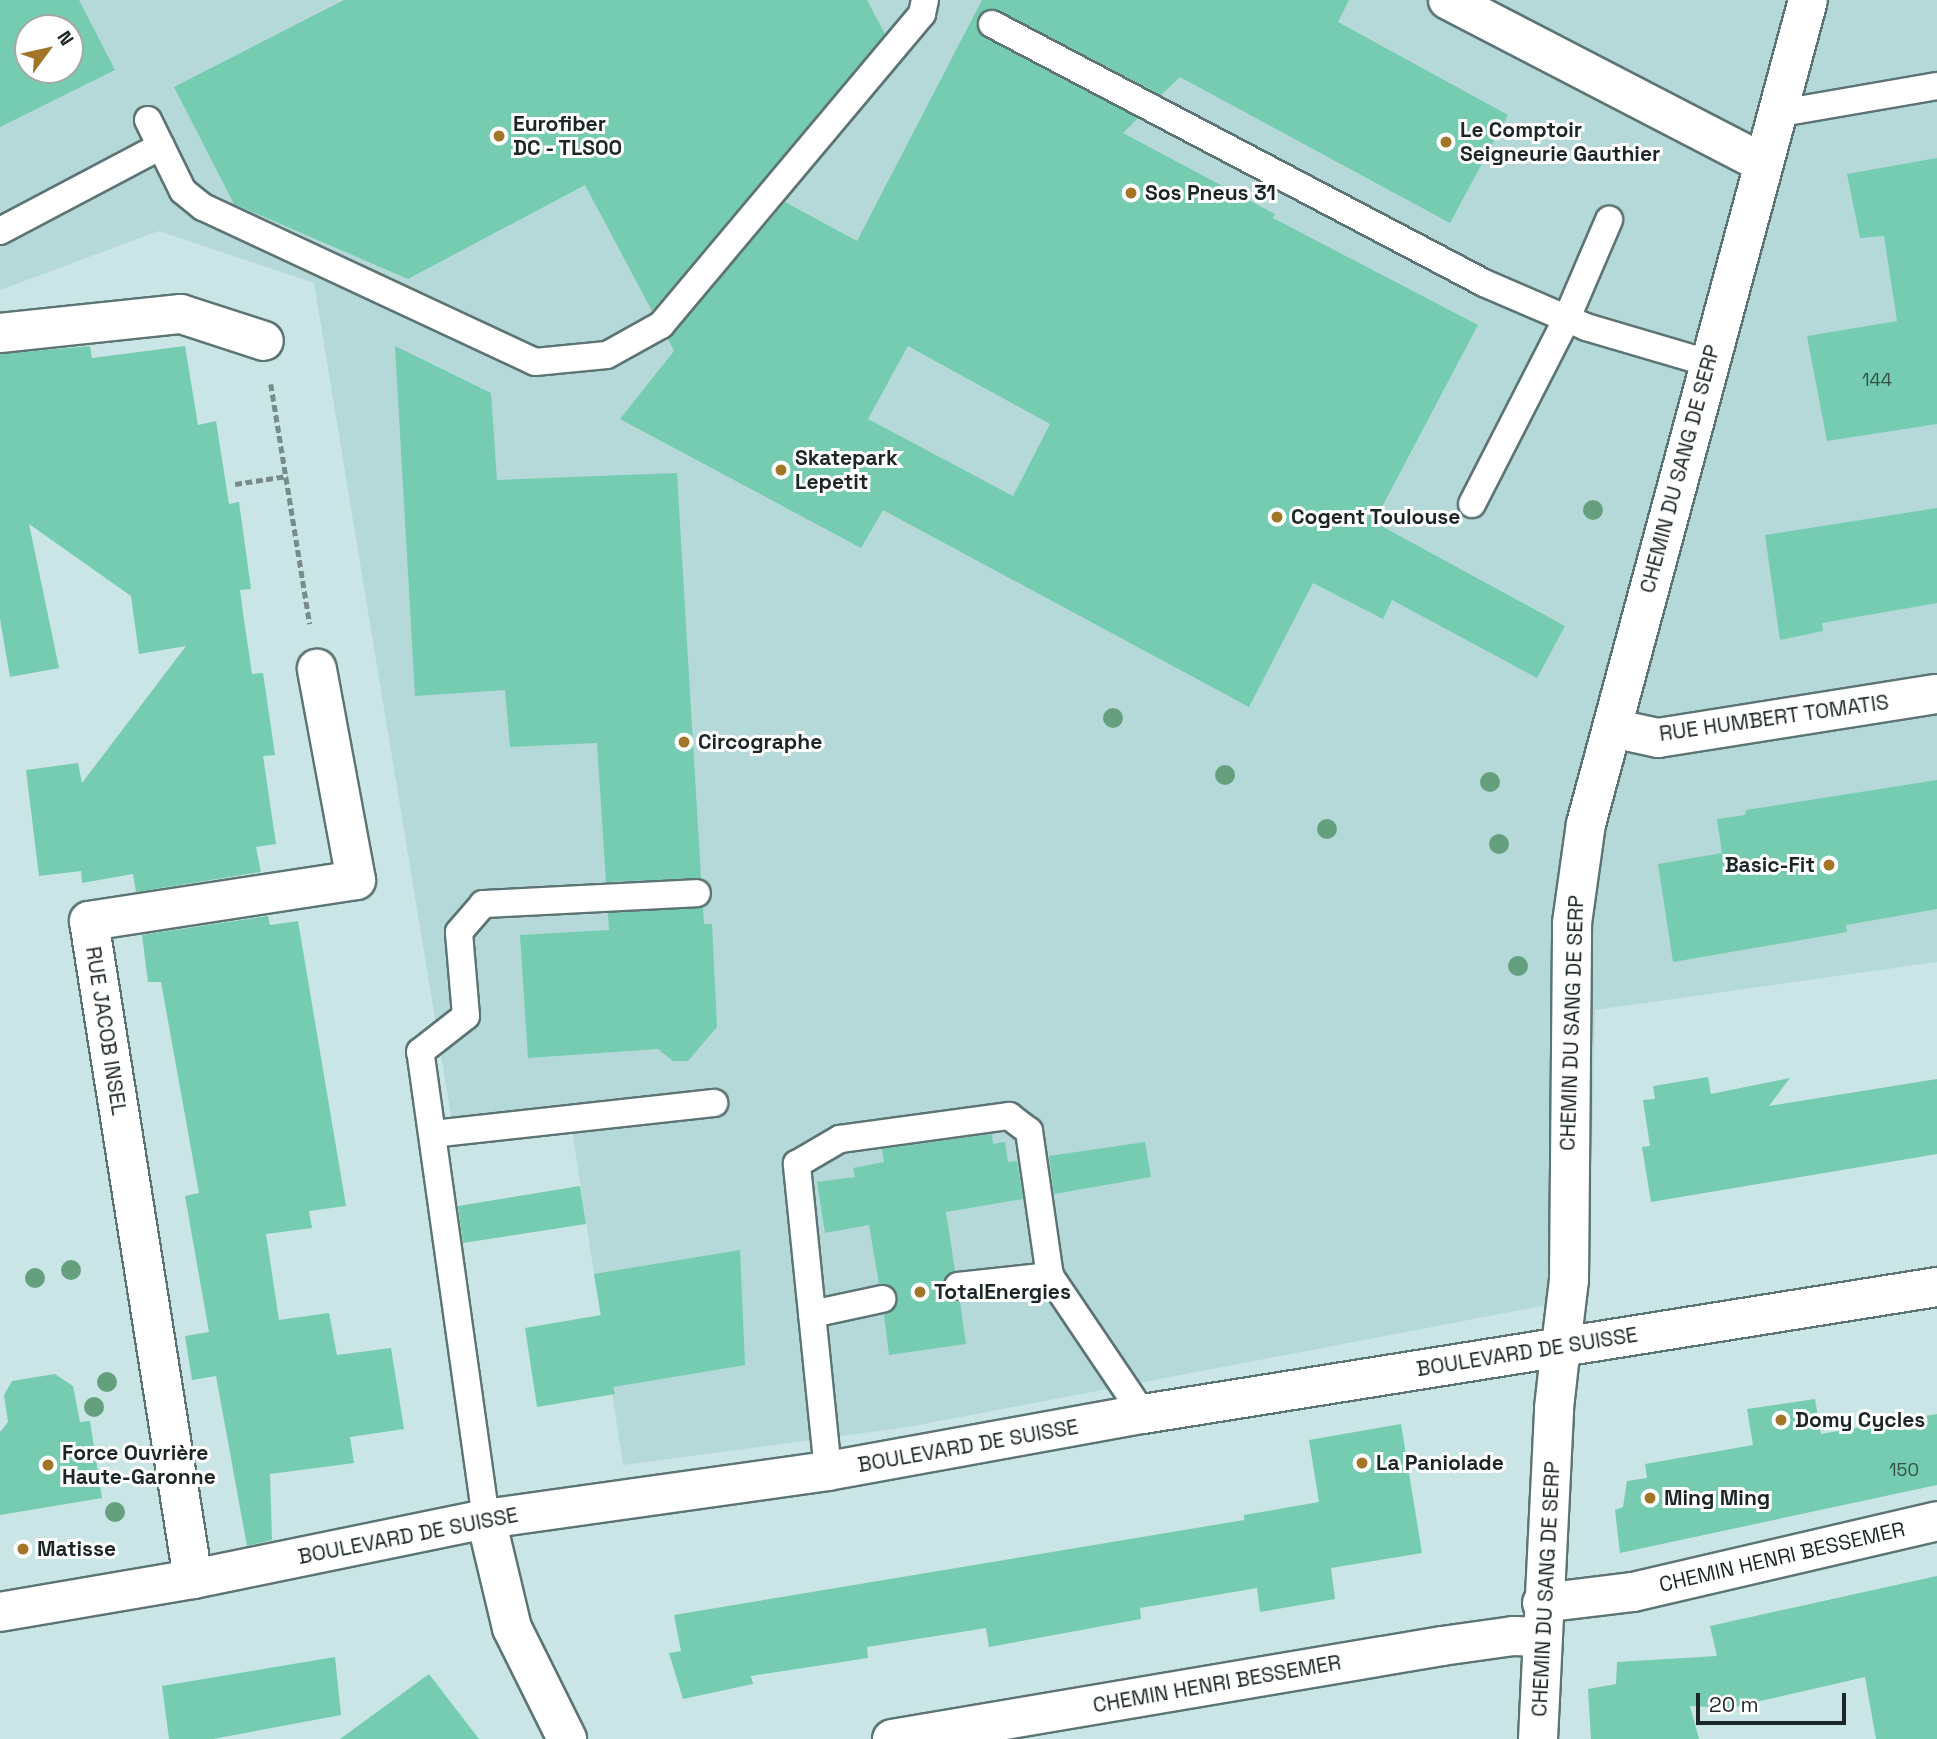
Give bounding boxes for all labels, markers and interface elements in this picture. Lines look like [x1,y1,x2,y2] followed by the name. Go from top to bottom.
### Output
[14,14,84,84] north arrow
[51,26,79,51] text: N
[513,111,624,161] place label: Eurofiber DC - TLS00
[1460,117,1660,167] place label: Le Comptoir Seigneurie Gauthier
[491,128,507,144] marker: Eurofiber DC - TLS00
[1438,134,1454,150] marker: Le Comptoir Seigneurie Gauthier
[1145,180,1276,206] place label: Sos Pneus 31
[1123,185,1139,201] marker: Sos Pneus 31
[1635,342,1725,596] street label: CHEMIN DU SANG DE SERP
[1862,369,1892,391] house number: 144
[795,445,898,495] place label: Skatepark Lepetit
[773,462,789,478] marker: Skatepark Lepetit
[1291,504,1461,530] place label: Cogent Toulouse
[1269,509,1285,525] marker: Cogent Toulouse
[1657,689,1891,747] street label: RUE HUMBERT TOMATIS
[698,729,822,755] place label: Circographe
[676,734,692,750] marker: Circographe
[1725,852,1815,878] place label: Basic-Fit
[1821,857,1837,873] marker: Basic-Fit
[1555,895,1589,1151] street label: CHEMIN DU SANG DE SERP
[80,945,132,1117] street label: RUE JACOB INSEL
[934,1279,1071,1305] place label: TotalEnergies
[912,1284,928,1300] marker: TotalEnergies
[1415,1322,1639,1382] street label: BOULEVARD DE SUISSE
[1795,1407,1925,1433] place label: Domy Cycles
[1773,1412,1789,1428] marker: Domy Cycles
[856,1414,1080,1478] street label: BOULEVARD DE SUISSE
[62,1440,216,1490] place label: Force Ouvrière Haute-Garonne
[1376,1450,1504,1476] place label: La Paniolade
[1354,1455,1370,1471] marker: La Paniolade
[40,1457,56,1473] marker: Force Ouvrière Haute-Garonne
[1889,1459,1919,1481] house number: 150
[1527,1461,1565,1717] street label: CHEMIN DU SANG DE SERP
[1664,1485,1770,1511] place label: Ming Ming
[1642,1490,1658,1506] marker: Ming Ming
[296,1502,520,1570] street label: BOULEVARD DE SUISSE
[1657,1516,1907,1598] street label: CHEMIN HENRI BESSEMER
[37,1536,116,1562] place label: Matisse
[15,1541,31,1557] marker: Matisse
[1091,1650,1343,1718] street label: CHEMIN HENRI BESSEMER
[1699,1680,1850,1724] scale bar
[1709,1691,1759,1718] text: 20 m

